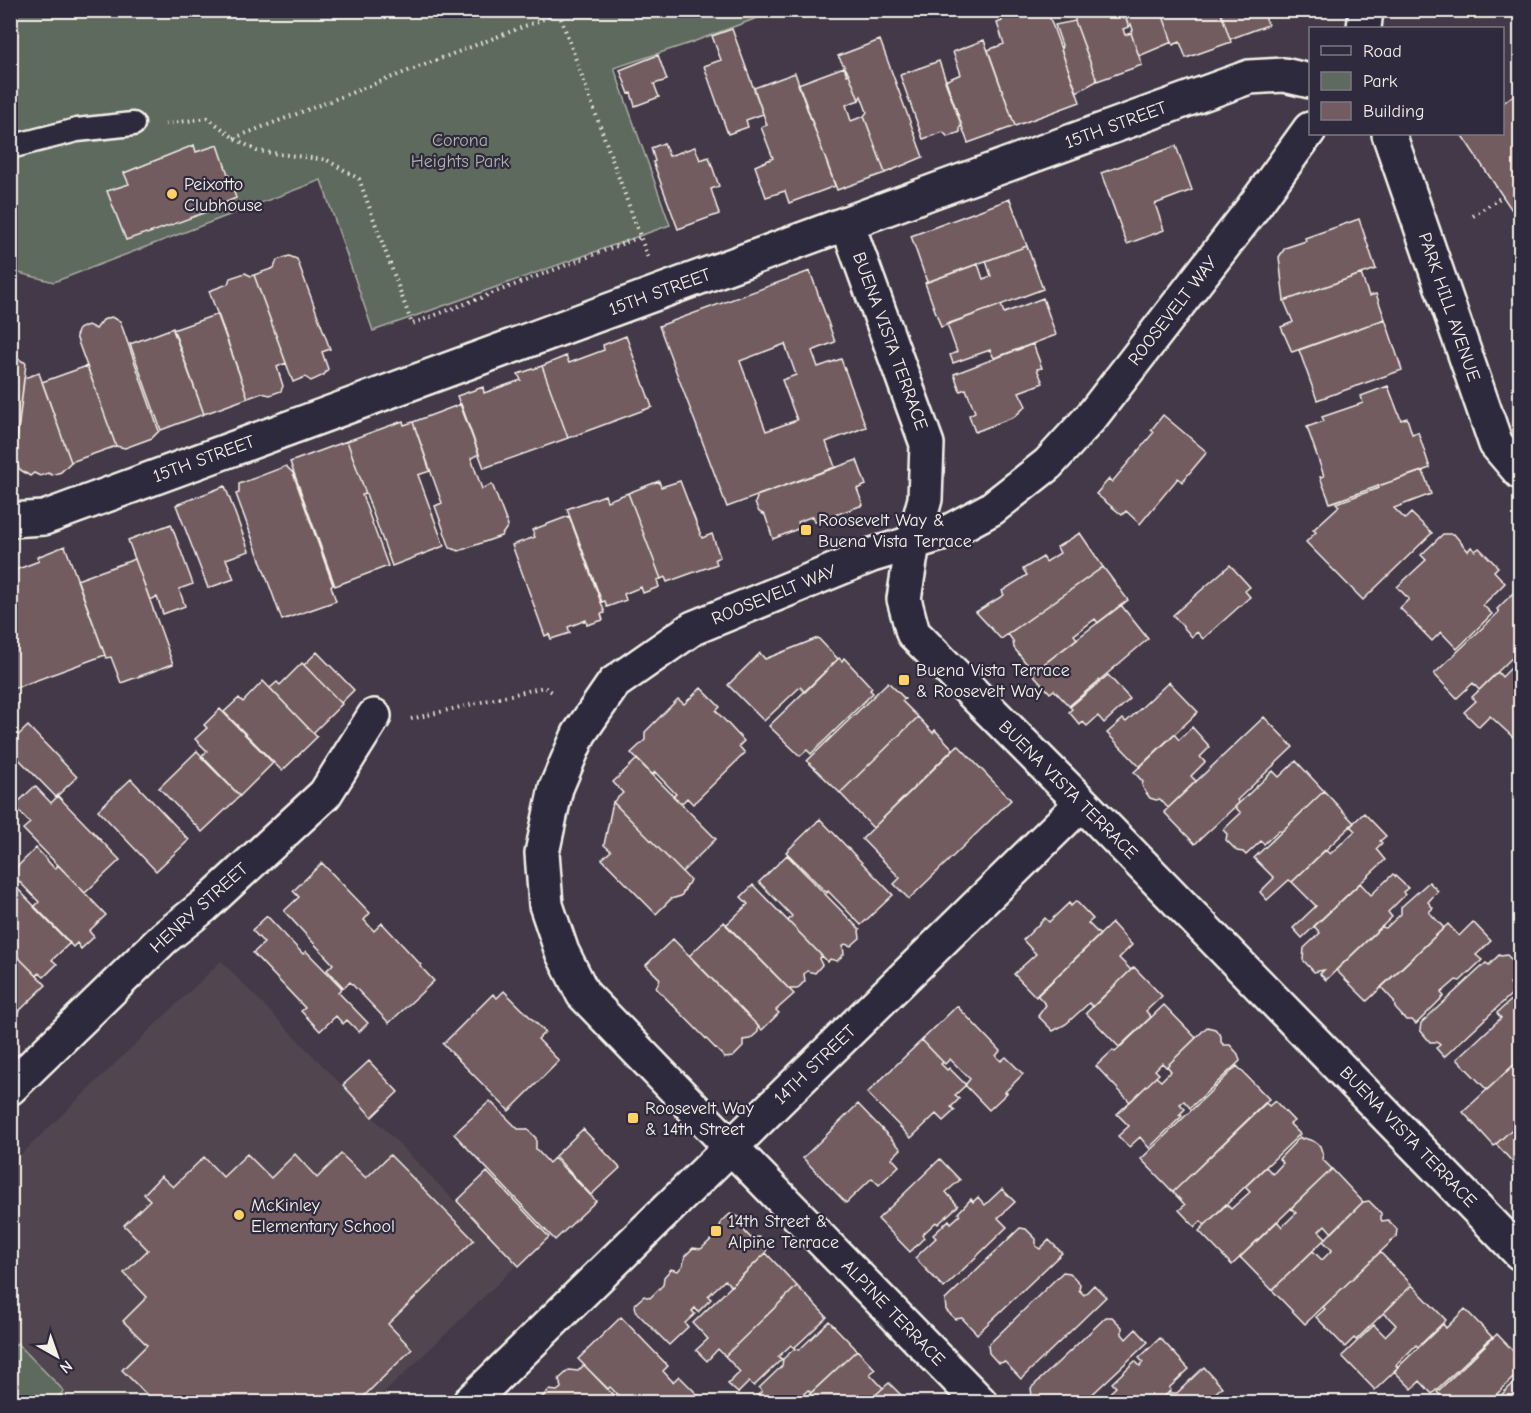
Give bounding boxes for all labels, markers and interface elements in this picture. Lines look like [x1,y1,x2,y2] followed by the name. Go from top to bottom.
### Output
[1309,27,1504,135] legend
[1363,41,1402,62] text: Road
[1363,71,1398,92] text: Park
[1062,97,1170,153] street label: 15TH STREET
[1363,101,1425,122] text: Building
[411,130,509,172] park label: Corona Heights Park
[184,174,263,216] place label: Peixotto Clubhouse
[165,187,179,201] marker: Peixotto Clubhouse
[1414,230,1484,384] street label: PARK HILL AVENUE
[848,249,932,433] street label: BUENA VISTA TERRACE
[1124,252,1222,370] street label: ROOSEVELT WAY
[606,264,714,320] street label: 15TH STREET
[150,431,258,487] street label: 15TH STREET
[818,510,972,552] place label: Roosevelt Way & Buena Vista Terrace
[799,523,813,537] marker: Roosevelt Way & Buena Vista Terrace
[709,560,840,630] street label: ROOSEVELT WAY
[916,660,1070,702] place label: Buena Vista Terrace & Roosevelt Way
[897,673,911,687] marker: Buena Vista Terrace & Roosevelt Way
[994,716,1142,864] street label: BUENA VISTA TERRACE
[146,858,253,957] street label: HENRY STREET
[770,1020,861,1109] street label: 14TH STREET
[1335,1062,1481,1212] street label: BUENA VISTA TERRACE
[645,1098,755,1140] place label: Roosevelt Way & 14th Street
[626,1111,640,1125] marker: Roosevelt Way & 14th Street
[251,1195,395,1237] place label: McKinley Elementary School
[232,1208,246,1222] marker: McKinley Elementary School
[728,1211,839,1253] place label: 14th Street & Alpine Terrace
[709,1224,723,1238] marker: 14th Street & Alpine Terrace
[837,1256,949,1371] street label: ALPINE TERRACE
[27,1326,87,1386] north arrow
[56,1356,76,1377] text: N

